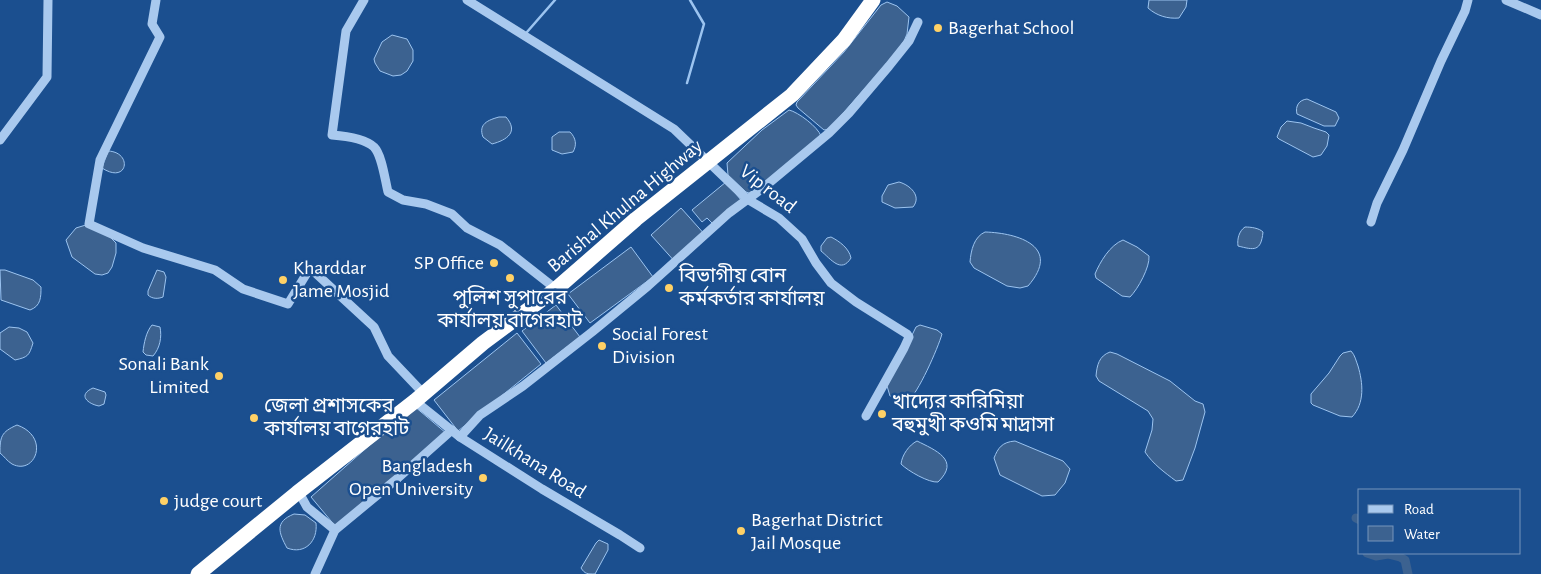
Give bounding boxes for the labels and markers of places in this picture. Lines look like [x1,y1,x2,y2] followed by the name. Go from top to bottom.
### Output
[948,18,1074,38] place label: Bagerhat School
[932,22,944,34] marker: Bagerhat School
[414,253,484,273] place label: SP Office
[488,257,500,269] marker: SP Office
[293,258,389,301] place label: Kharddar Jame Mosjid
[678,263,825,309] place label: বিভাগীয় বোন কর্মকর্তার কার্যালয়
[504,272,516,284] marker: পুলিশ সুপারের কার্যালয় বাগেরহাট
[277,274,289,286] marker: Kharddar Jame Mosjid
[663,282,675,294] marker: বিভাগীয় বোন কর্মকর্তার কার্যালয়
[436,285,584,331] place label: পুলিশ সুপারের কার্যালয় বাগেরহাট
[612,324,709,367] place label: Social Forest Division
[596,340,608,352] marker: Social Forest Division
[118,354,209,397] place label: Sonali Bank Limited
[213,370,225,382] marker: Sonali Bank Limited
[891,389,1055,436] place label: খাদ্যের কারিমিয়া বহুমুখী কওমি মাদ্রাসা
[263,396,410,439] place label: জেলা প্রশাসকের কার্যালয় বাগেরহাট
[876,408,888,420] marker: খাদ্যের কারিমিয়া বহুমুখী কওমি মাদ্রাসা
[248,412,260,424] marker: জেলা প্রশাসকের কার্যালয় বাগেরহাট
[349,456,473,499] place label: Bangladesh Open University
[477,472,489,484] marker: Bangladesh Open University
[174,491,263,511] place label: judge court
[158,495,170,507] marker: judge court
[751,510,883,553] place label: Bagerhat District Jail Mosque
[735,525,747,537] marker: Bagerhat District Jail Mosque

